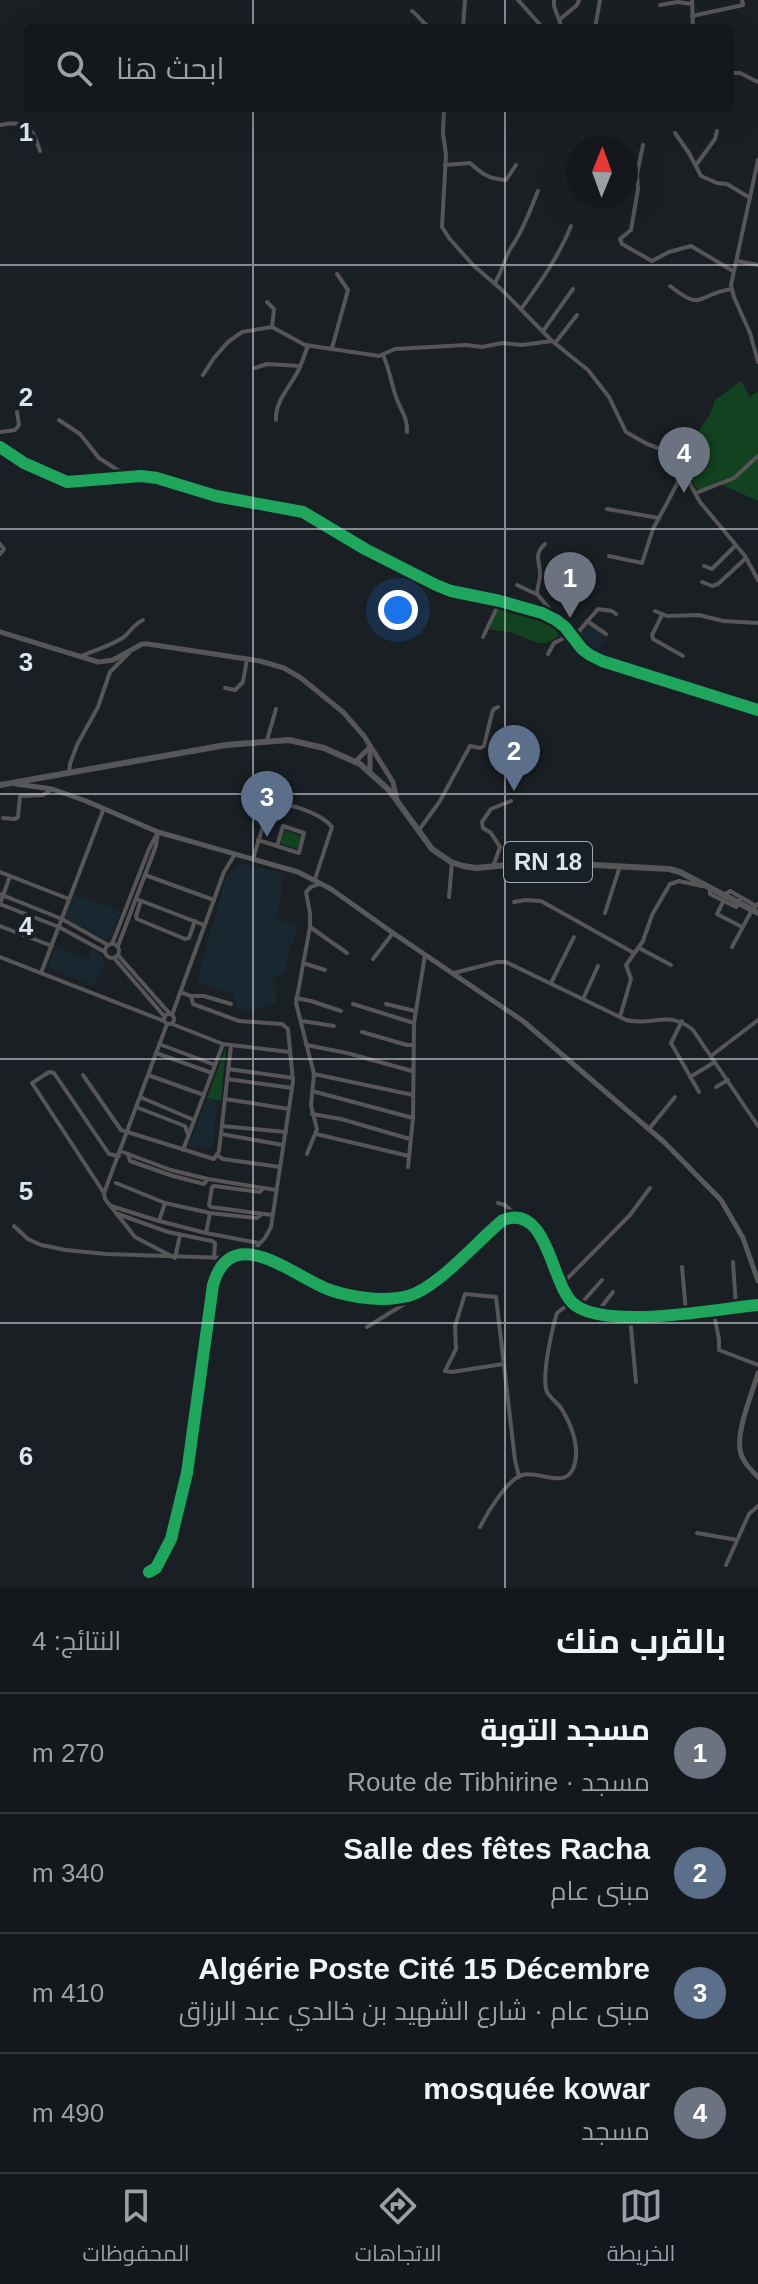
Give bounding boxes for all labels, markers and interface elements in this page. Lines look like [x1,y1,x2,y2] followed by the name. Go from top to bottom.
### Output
[24,24,734,112] search box
[52,46,96,90] icon: search
[116,52,225,85] text: ابحث هنا
[19,117,33,147] text: 1
[566,136,638,208] north arrow
[19,382,33,412] text: 2
[658,427,710,493] pin: 4
[544,552,596,618] pin: 1
[378,590,418,630] your location
[19,647,33,677] text: 3
[488,725,540,791] pin: 2
[241,771,293,837] pin: 3
[504,842,592,882] road number: RN 18
[19,911,34,941] text: 4
[19,1176,33,1206] text: 5
[19,1441,33,1471] text: 6
[556,1622,726,1660] text: بالقرب منك
[32,1626,121,1656] text: النتائج: 4
[480,1713,650,1746] text: مسجد التوبة
[32,1738,104,1768] text: 270 m
[693,1738,707,1768] text: 1
[347,1767,650,1797] text: مسجد · Route de Tibhirine
[343,1832,650,1865] text: Salle des fêtes Racha
[32,1858,104,1888] text: 340 m
[693,1858,707,1888] text: 2
[550,1876,650,1906] text: مبنى عام
[198,1952,650,1985] text: Algérie Poste Cité 15 Décembre
[32,1978,104,2008] text: 410 m
[693,1978,707,2008] text: 3
[179,1996,650,2026] text: مبنى عام · شارع الشهيد بن خالدي عبد الرزاق
[423,2072,650,2105] text: mosquée kowar
[32,2098,104,2128] text: 490 m
[693,2098,707,2128] text: 4
[581,2116,650,2146] text: مسجد
[83,2184,190,2274] tab: المحفوظات
[355,2184,442,2274] tab: الاتجاهات
[607,2184,675,2274] tab: الخريطة

